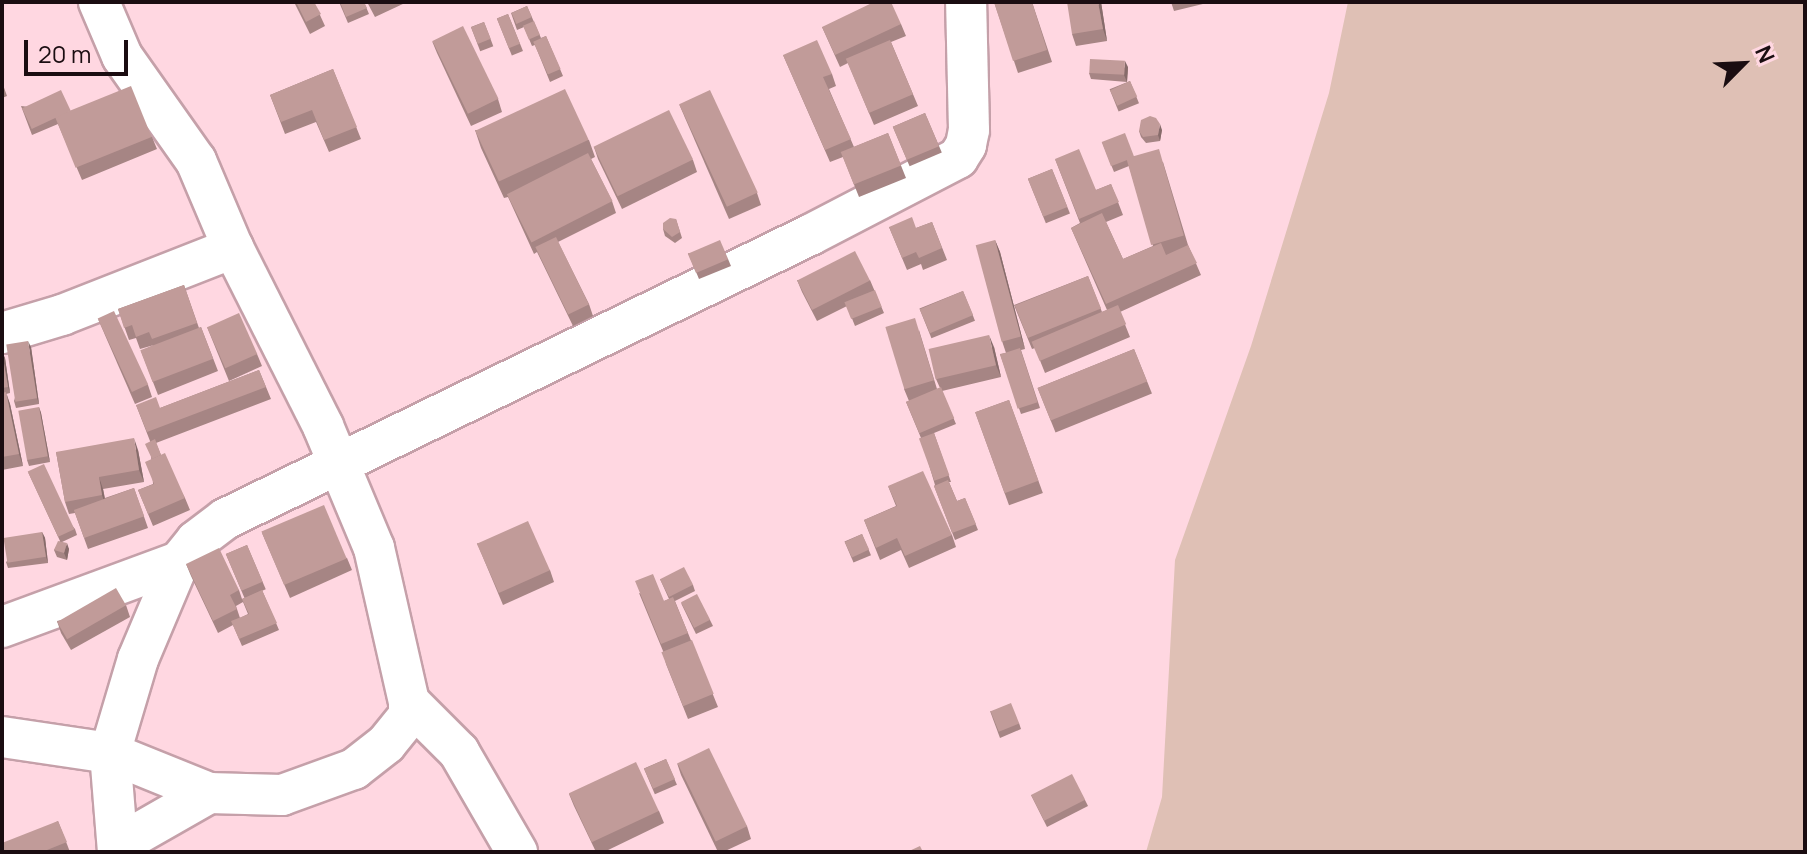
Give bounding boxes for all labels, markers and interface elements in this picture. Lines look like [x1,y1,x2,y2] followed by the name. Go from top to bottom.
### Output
[28,24,132,74] scale bar
[1703,24,1783,104] north arrow
[38,37,91,70] text: 20 m
[1748,41,1782,68] text: N

